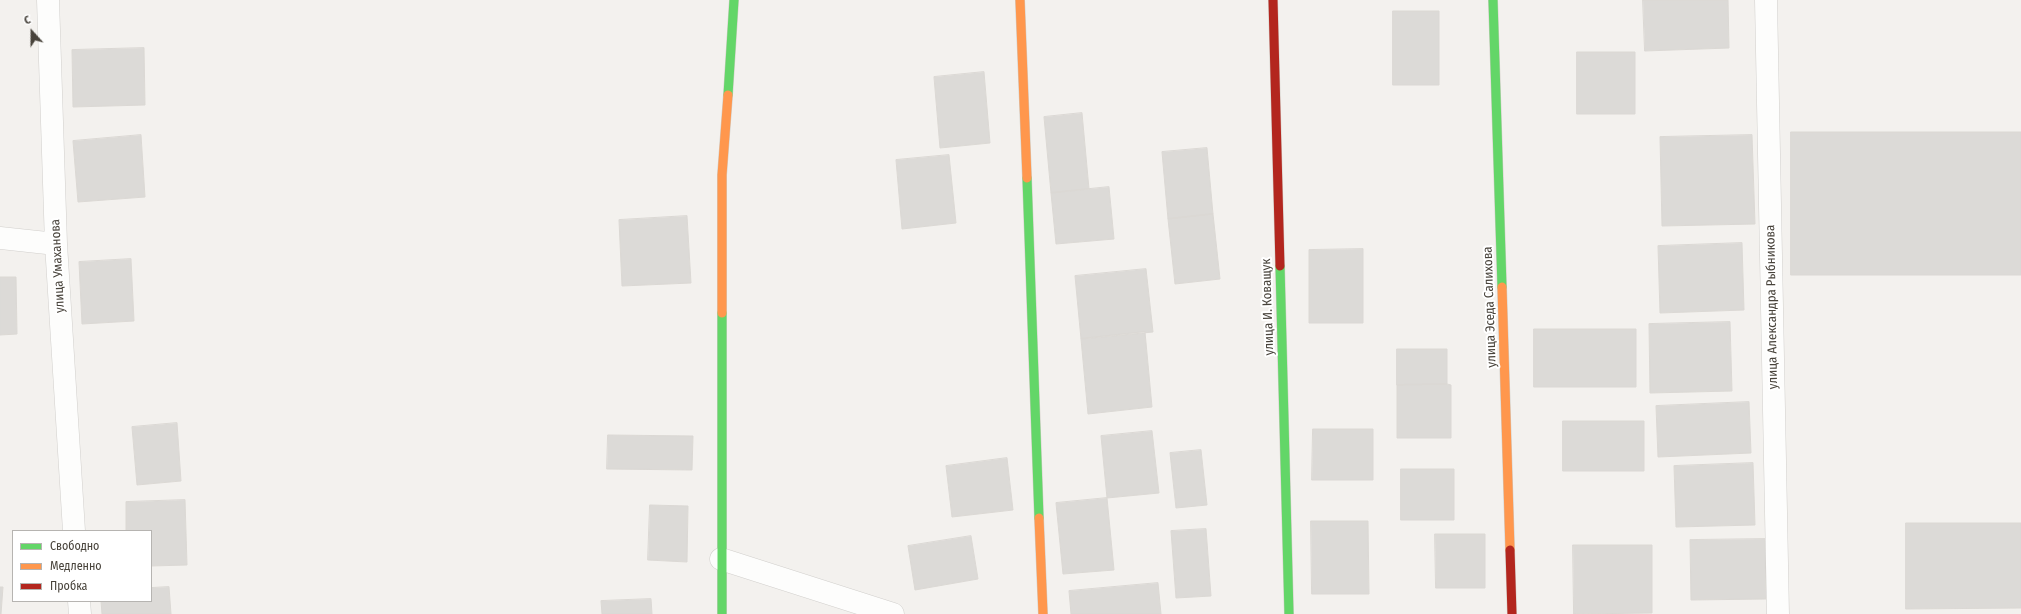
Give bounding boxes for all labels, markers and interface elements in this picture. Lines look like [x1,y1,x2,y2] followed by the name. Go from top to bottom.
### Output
[12,12,52,52] north arrow
[22,13,33,27] text: С
[48,219,68,313] street label: улица Умаханова
[1763,225,1781,389] street label: улица Александра Рыбникова
[1480,246,1500,368] street label: улица Эседа Салихова
[1259,258,1277,356] street label: улица И. Коващук
[12,530,152,602] legend
[50,539,99,553] text: Свободно
[50,559,102,573] text: Медленно
[50,579,88,593] text: Пробка

